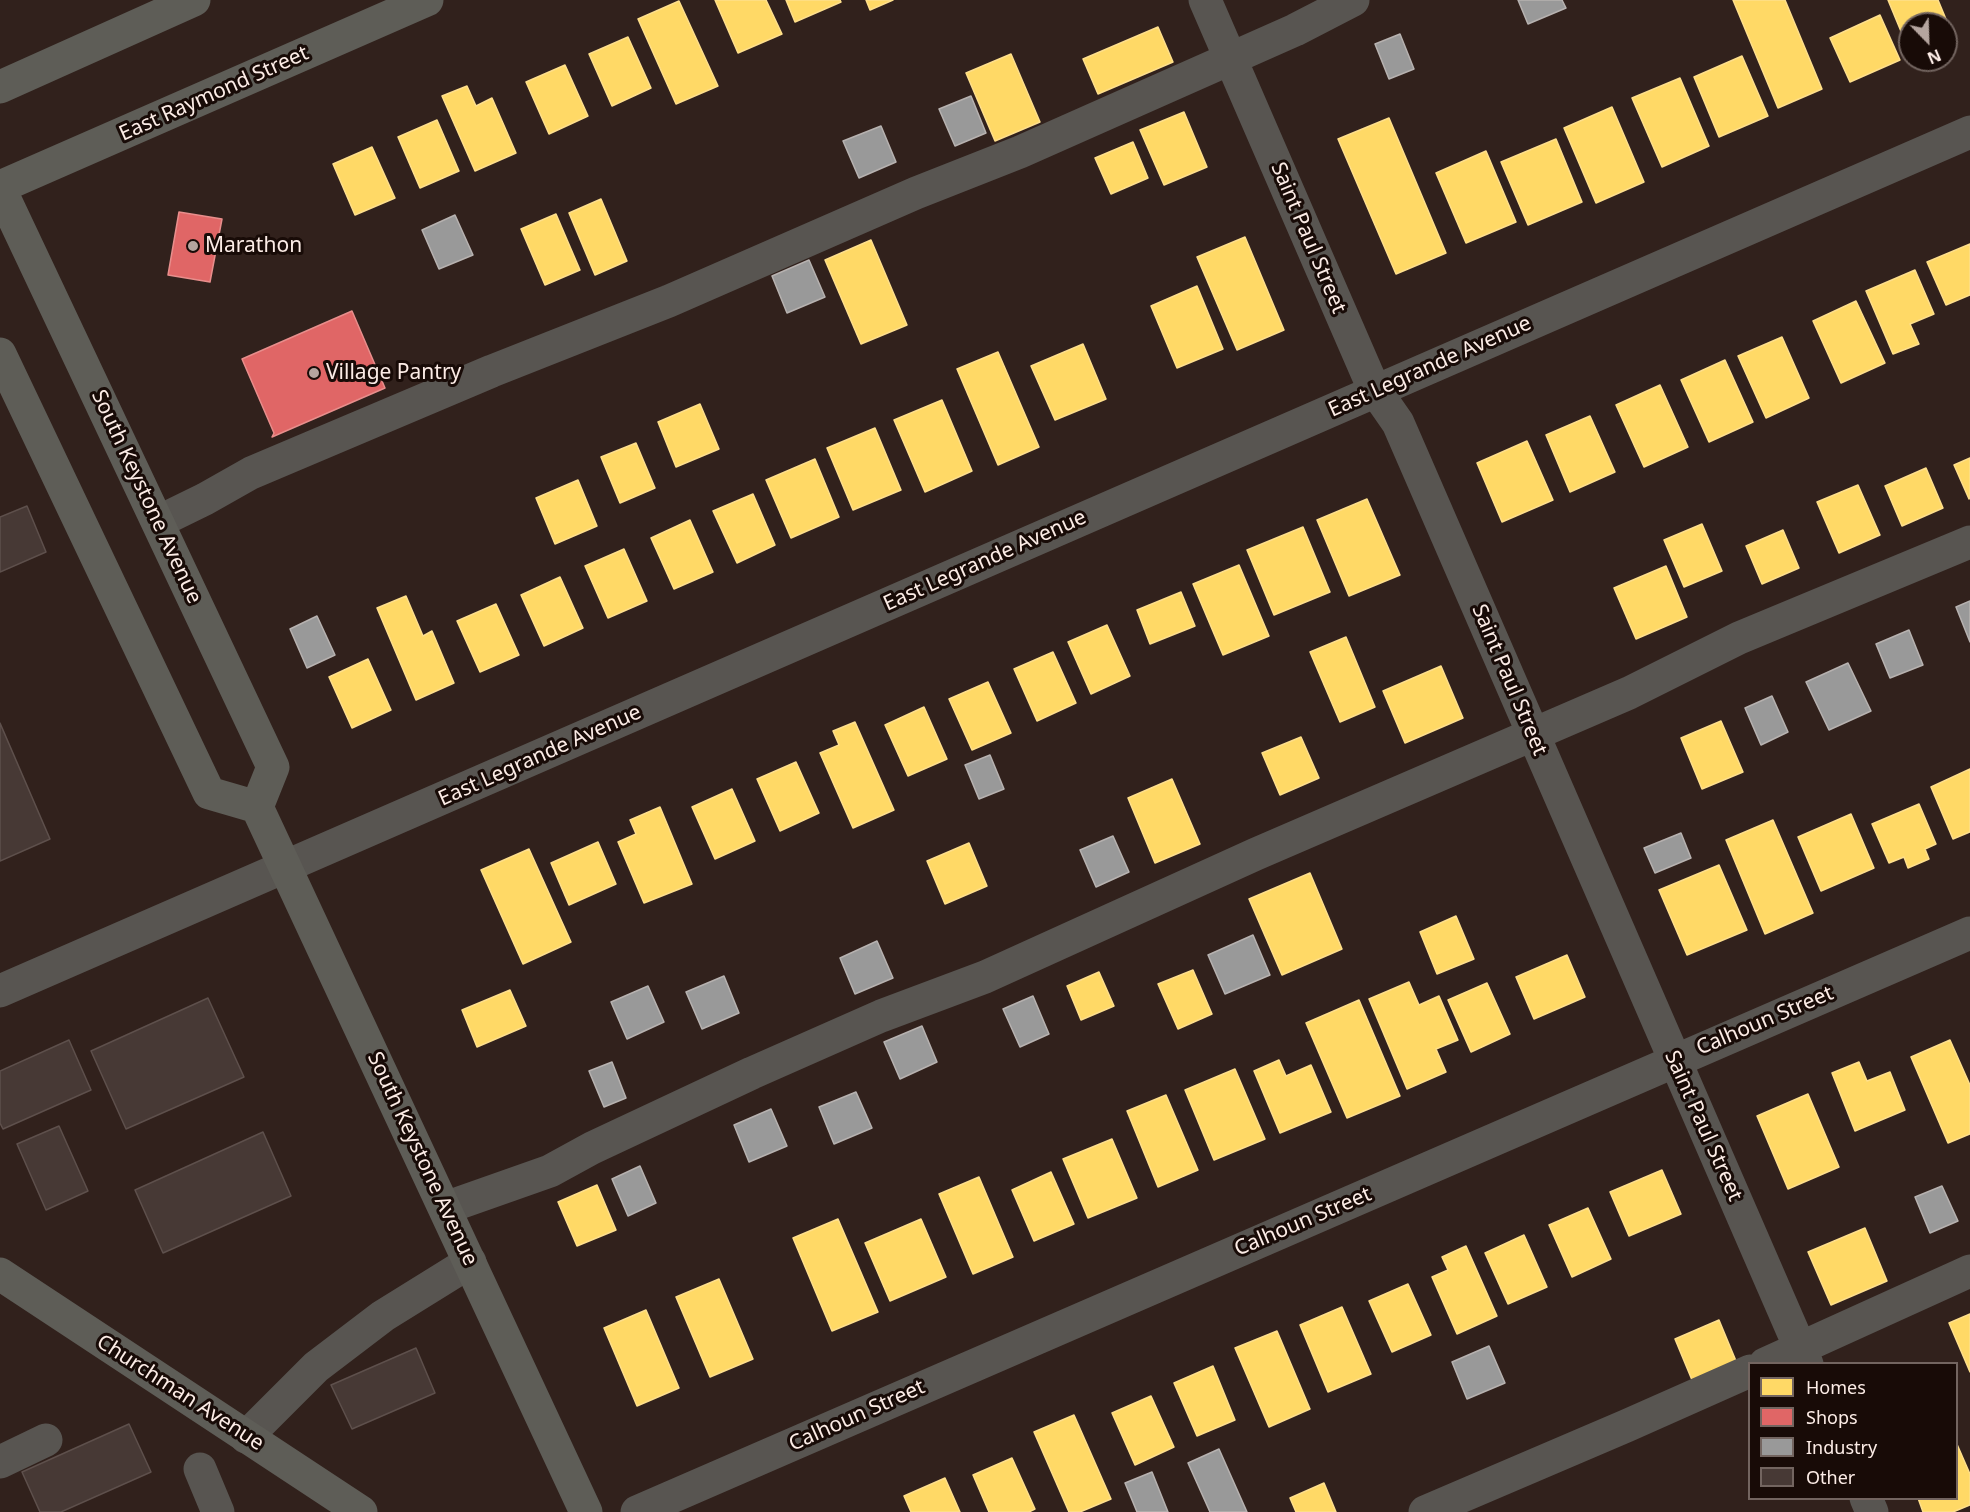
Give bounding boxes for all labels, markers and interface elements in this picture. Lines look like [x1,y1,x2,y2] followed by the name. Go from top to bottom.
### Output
[1898,12,1958,72] north arrow
[115,41,313,147] street label: East Raymond Street
[1924,44,1945,69] text: N
[1265,159,1351,317] street label: Saint Paul Street
[205,233,302,259] place label: Marathon
[186,239,200,253] marker: Marathon
[1325,311,1535,423] street label: East Legrande Avenue
[326,360,461,386] place label: Village Pantry
[307,366,321,380] marker: Village Pantry
[85,386,207,608] street label: South Keystone Avenue
[880,505,1090,617] street label: East Legrande Avenue
[1466,601,1552,759] street label: Saint Paul Street
[435,700,645,812] street label: East Legrande Avenue
[1693,981,1837,1061] street label: Calhoun Street
[1659,1047,1747,1205] street label: Saint Paul Street
[361,1048,483,1270] street label: South Keystone Avenue
[1231,1182,1375,1262] street label: Calhoun Street
[92,1330,268,1456] street label: Churchman Avenue
[1748,1362,1958,1500] legend
[785,1375,929,1457] street label: Calhoun Street
[1806,1375,1866,1399] text: Homes
[1806,1405,1858,1429] text: Shops
[1806,1435,1877,1459] text: Industry
[1806,1465,1855,1489] text: Other

